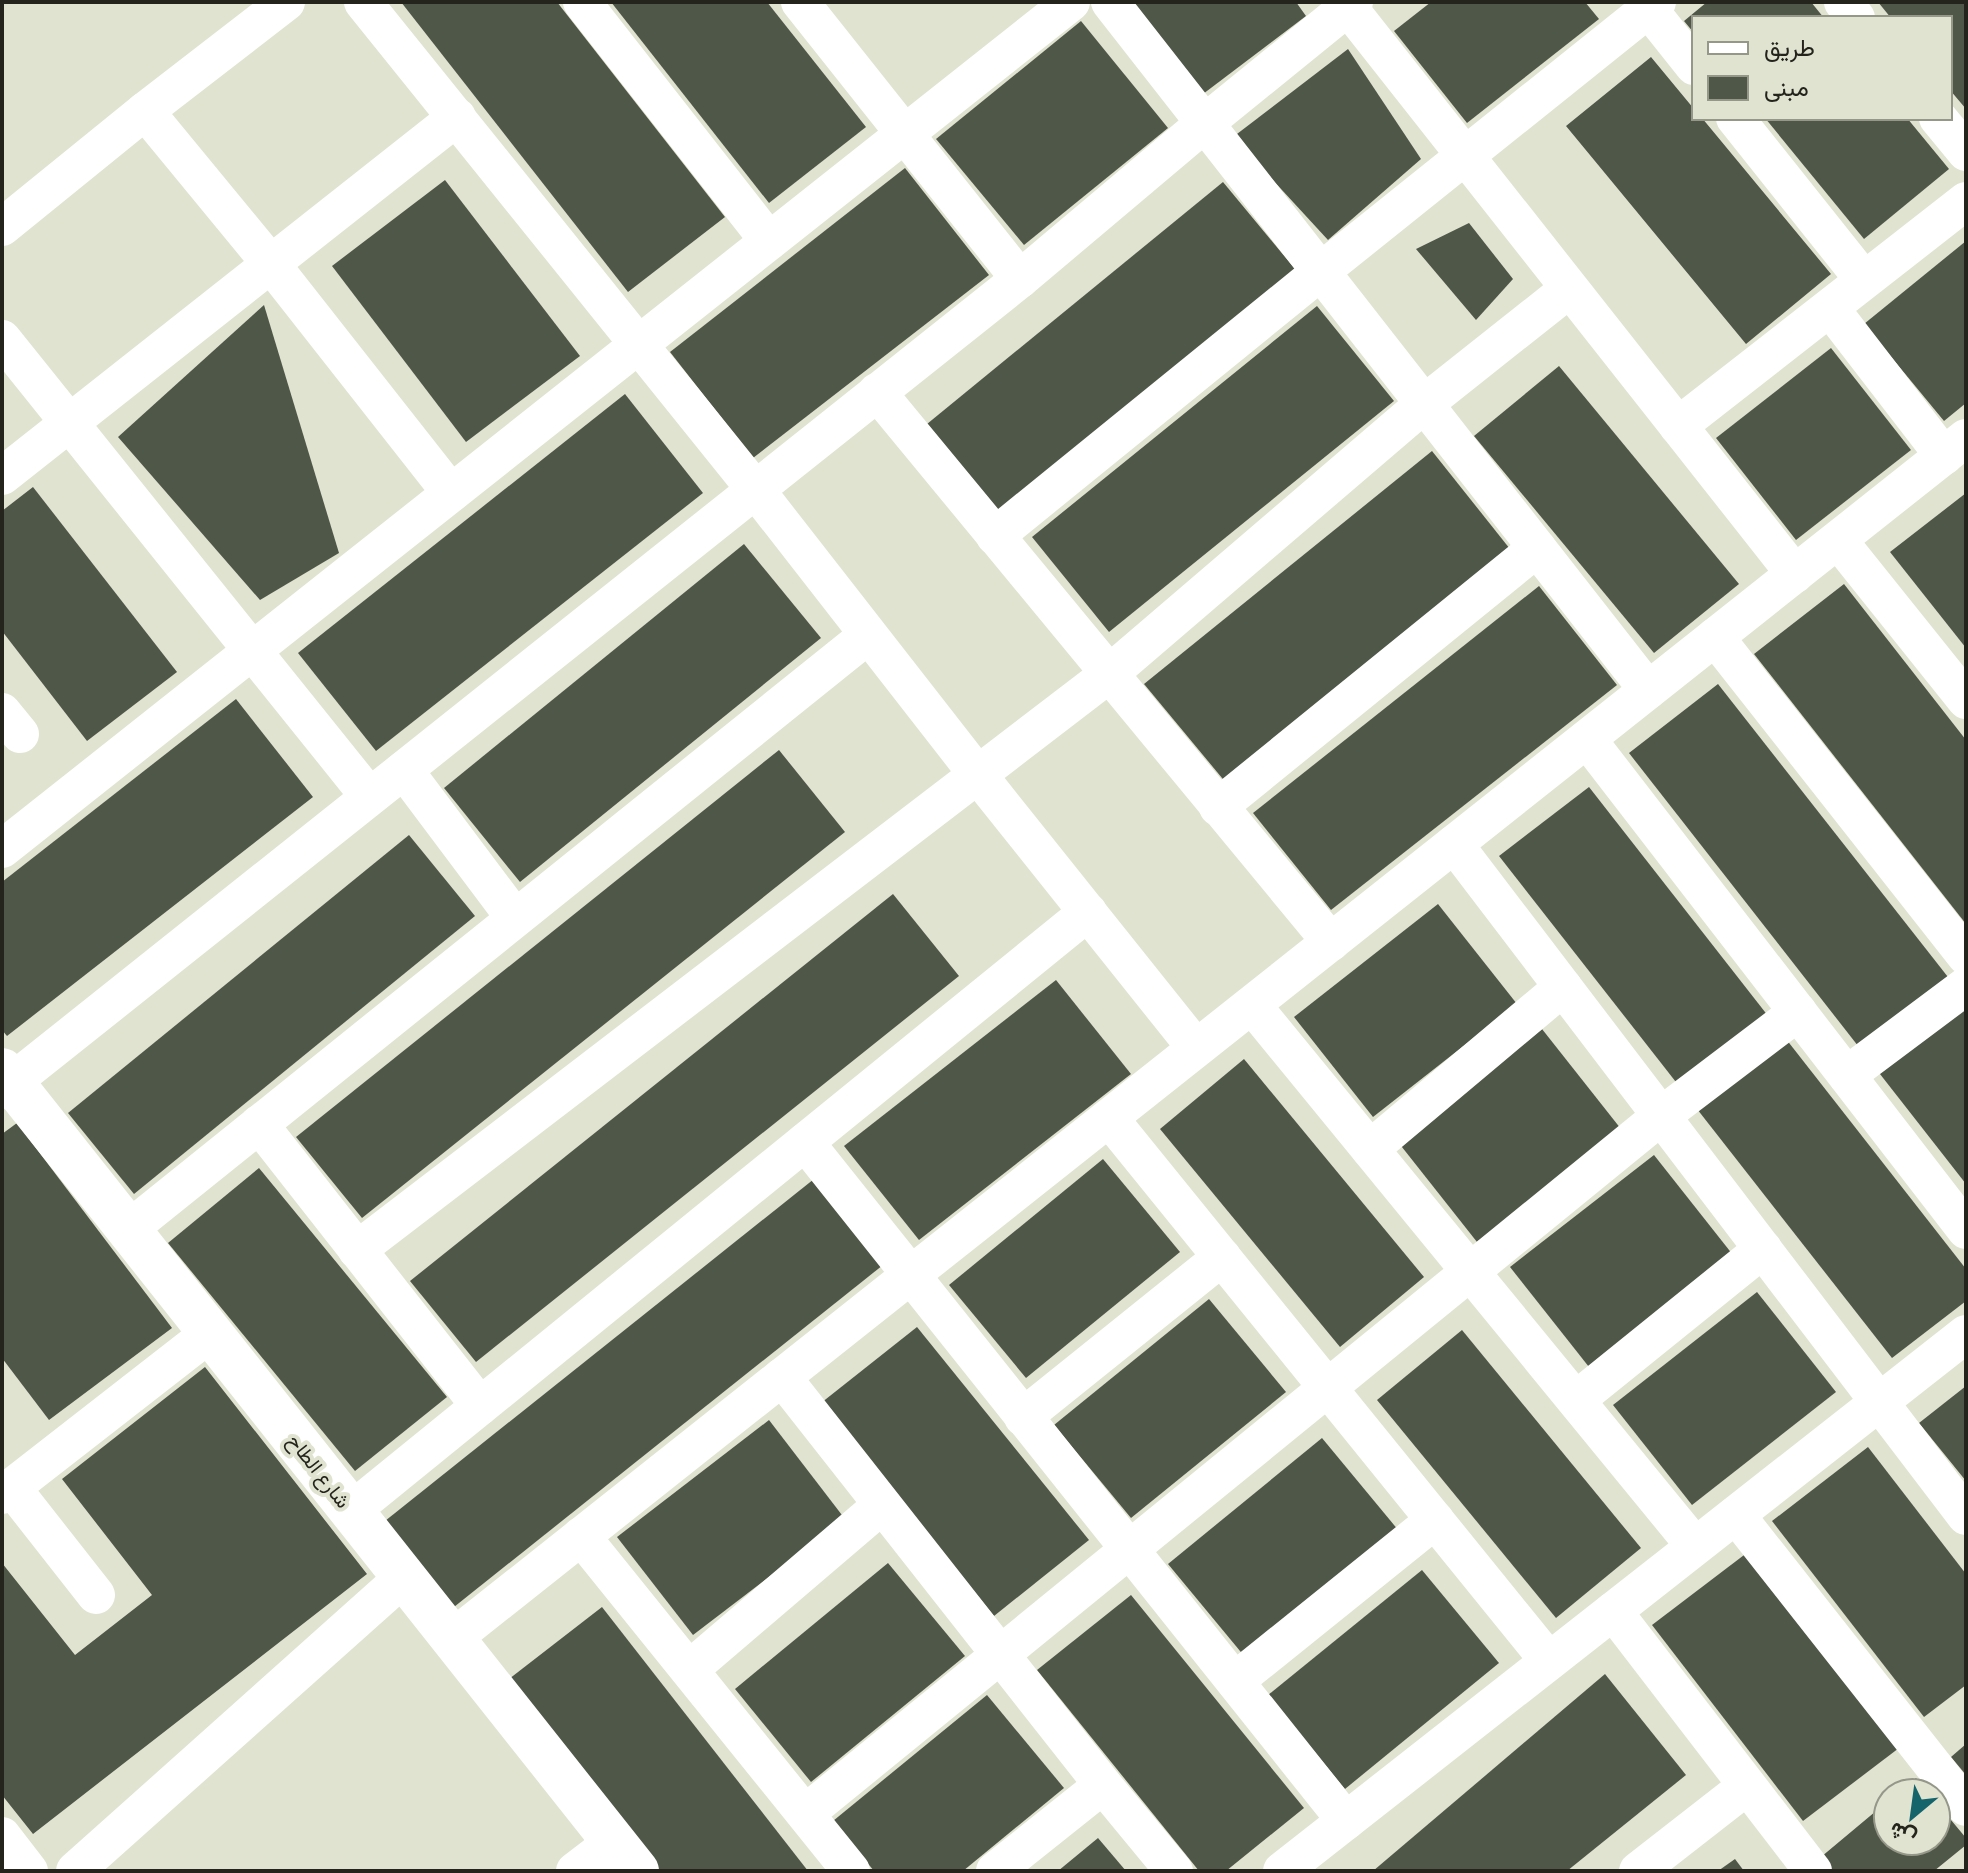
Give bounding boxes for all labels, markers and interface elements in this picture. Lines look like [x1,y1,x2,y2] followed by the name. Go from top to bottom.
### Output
[1692,16,1952,120] legend
[1764,34,1815,63] text: طريق
[1764,74,1809,102] text: مبنى
[281,1429,355,1514] street label: شارع الطاح
[1872,1777,1952,1857] north arrow
[1885,1816,1921,1851] text: ش

